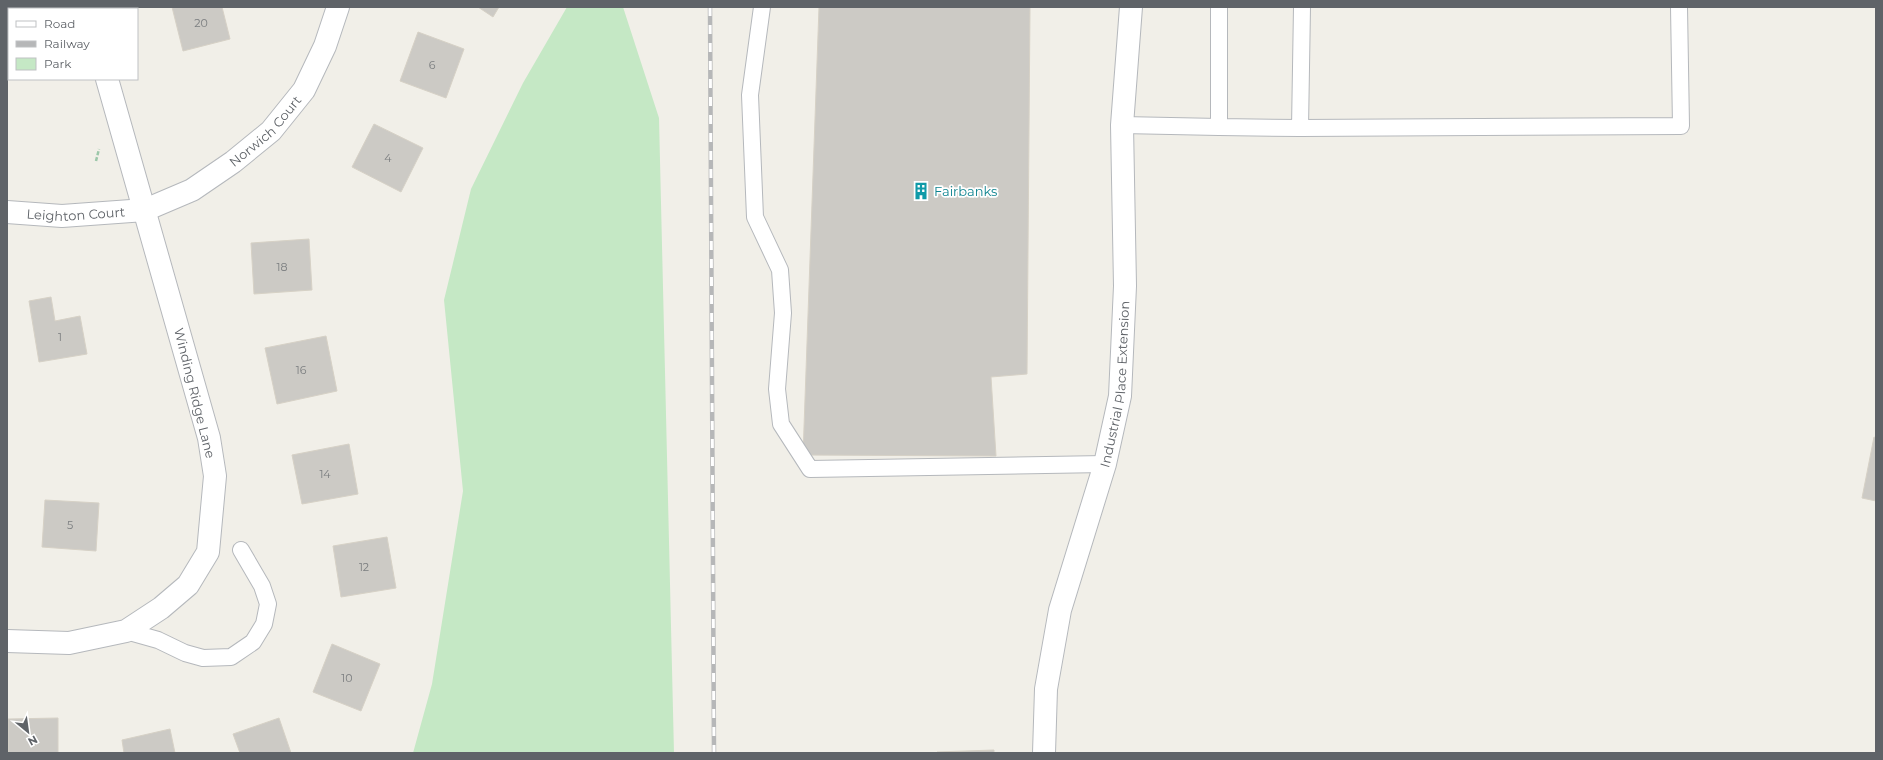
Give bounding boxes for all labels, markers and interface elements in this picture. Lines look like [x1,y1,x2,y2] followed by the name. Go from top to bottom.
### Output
[8,8,138,80] legend
[44,16,75,31] text: Road
[194,16,208,30] house number: 20
[44,36,90,51] text: Railway
[44,56,72,71] text: Park
[429,58,436,72] house number: 6
[226,92,304,170] street label: Norwich Court
[384,151,392,165] house number: 4
[911,181,931,201] building icon: Fairbanks
[934,183,997,199] place label: Fairbanks
[26,203,126,224] street label: Leighton Court
[277,260,288,274] house number: 18
[1096,300,1132,469] street label: Industrial Place Extension
[171,326,219,460] street label: Winding Ridge Lane
[58,330,62,344] house number: 1
[296,363,307,377] house number: 16
[319,467,331,481] house number: 14
[67,518,73,532] house number: 5
[359,560,369,574] house number: 12
[341,671,353,685] house number: 10
[8,712,48,752] north arrow
[26,732,40,749] text: N

